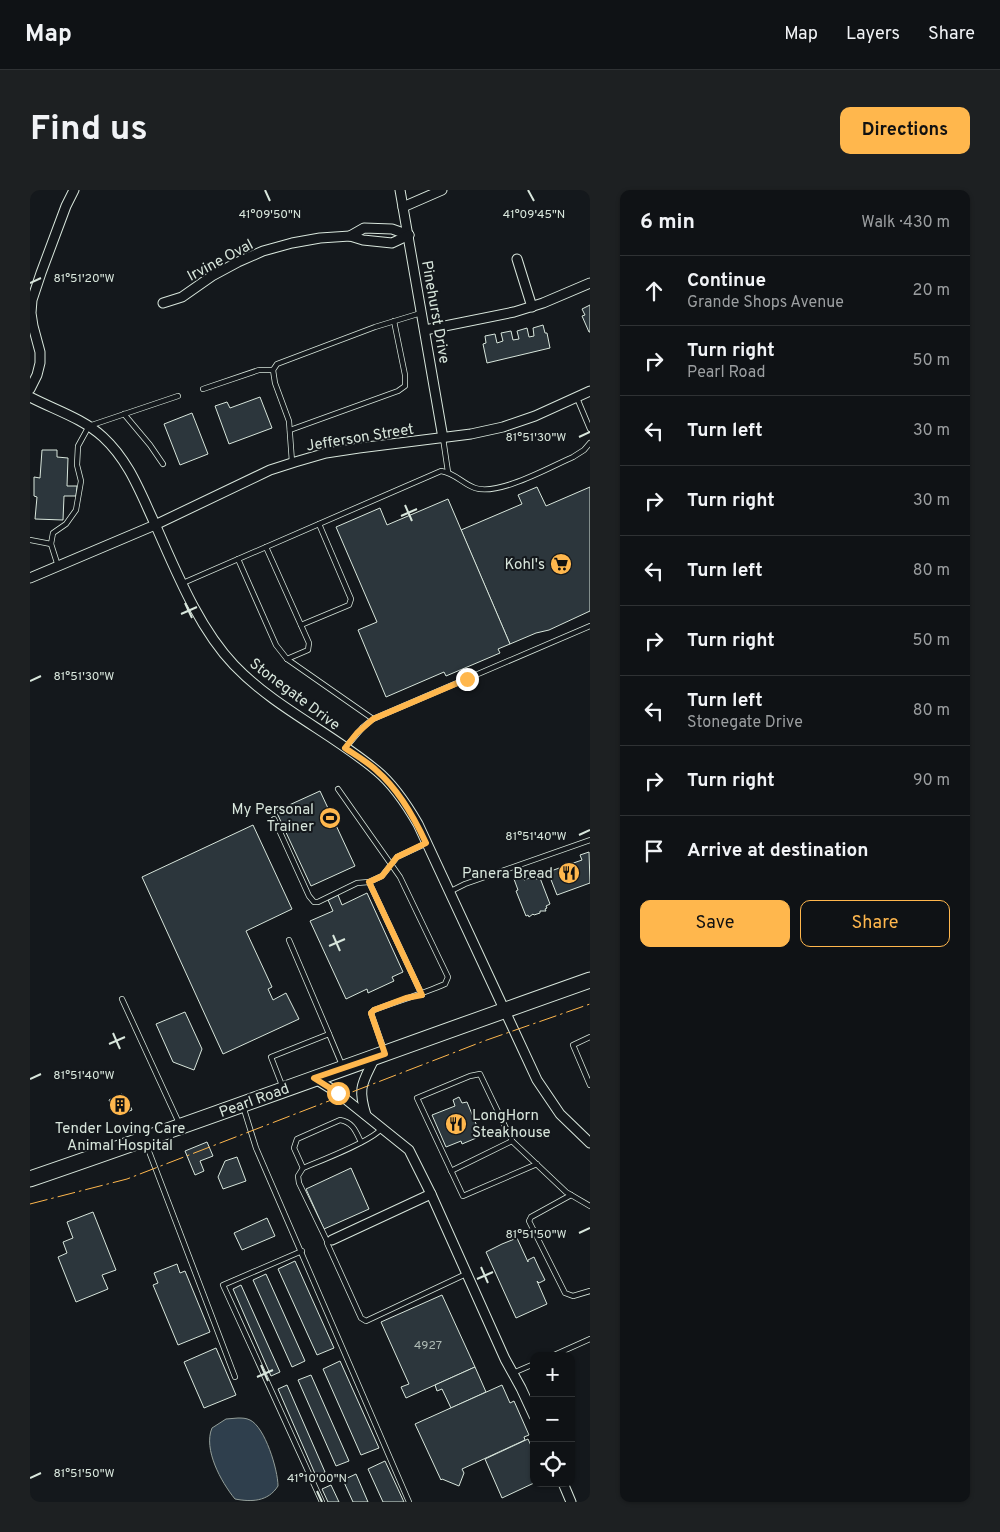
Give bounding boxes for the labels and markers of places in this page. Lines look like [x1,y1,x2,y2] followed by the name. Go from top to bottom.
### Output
[549,552,573,576] supermarket icon: Kohl's
[504,556,545,575] place label: Kohl's
[232,801,314,837] place label: My Personal Trainer
[318,806,342,830] sports icon: My Personal Trainer
[557,861,581,885] restaurant icon: Panera Bread
[462,865,553,884] place label: Panera Bread
[108,1093,132,1117] building icon: Tender Loving Care Animal Hospital
[472,1107,551,1143] place label: LongHorn Steakhouse
[444,1112,468,1136] restaurant icon: LongHorn Steakhouse
[55,1120,185,1156] place label: Tender Loving Care Animal Hospital

